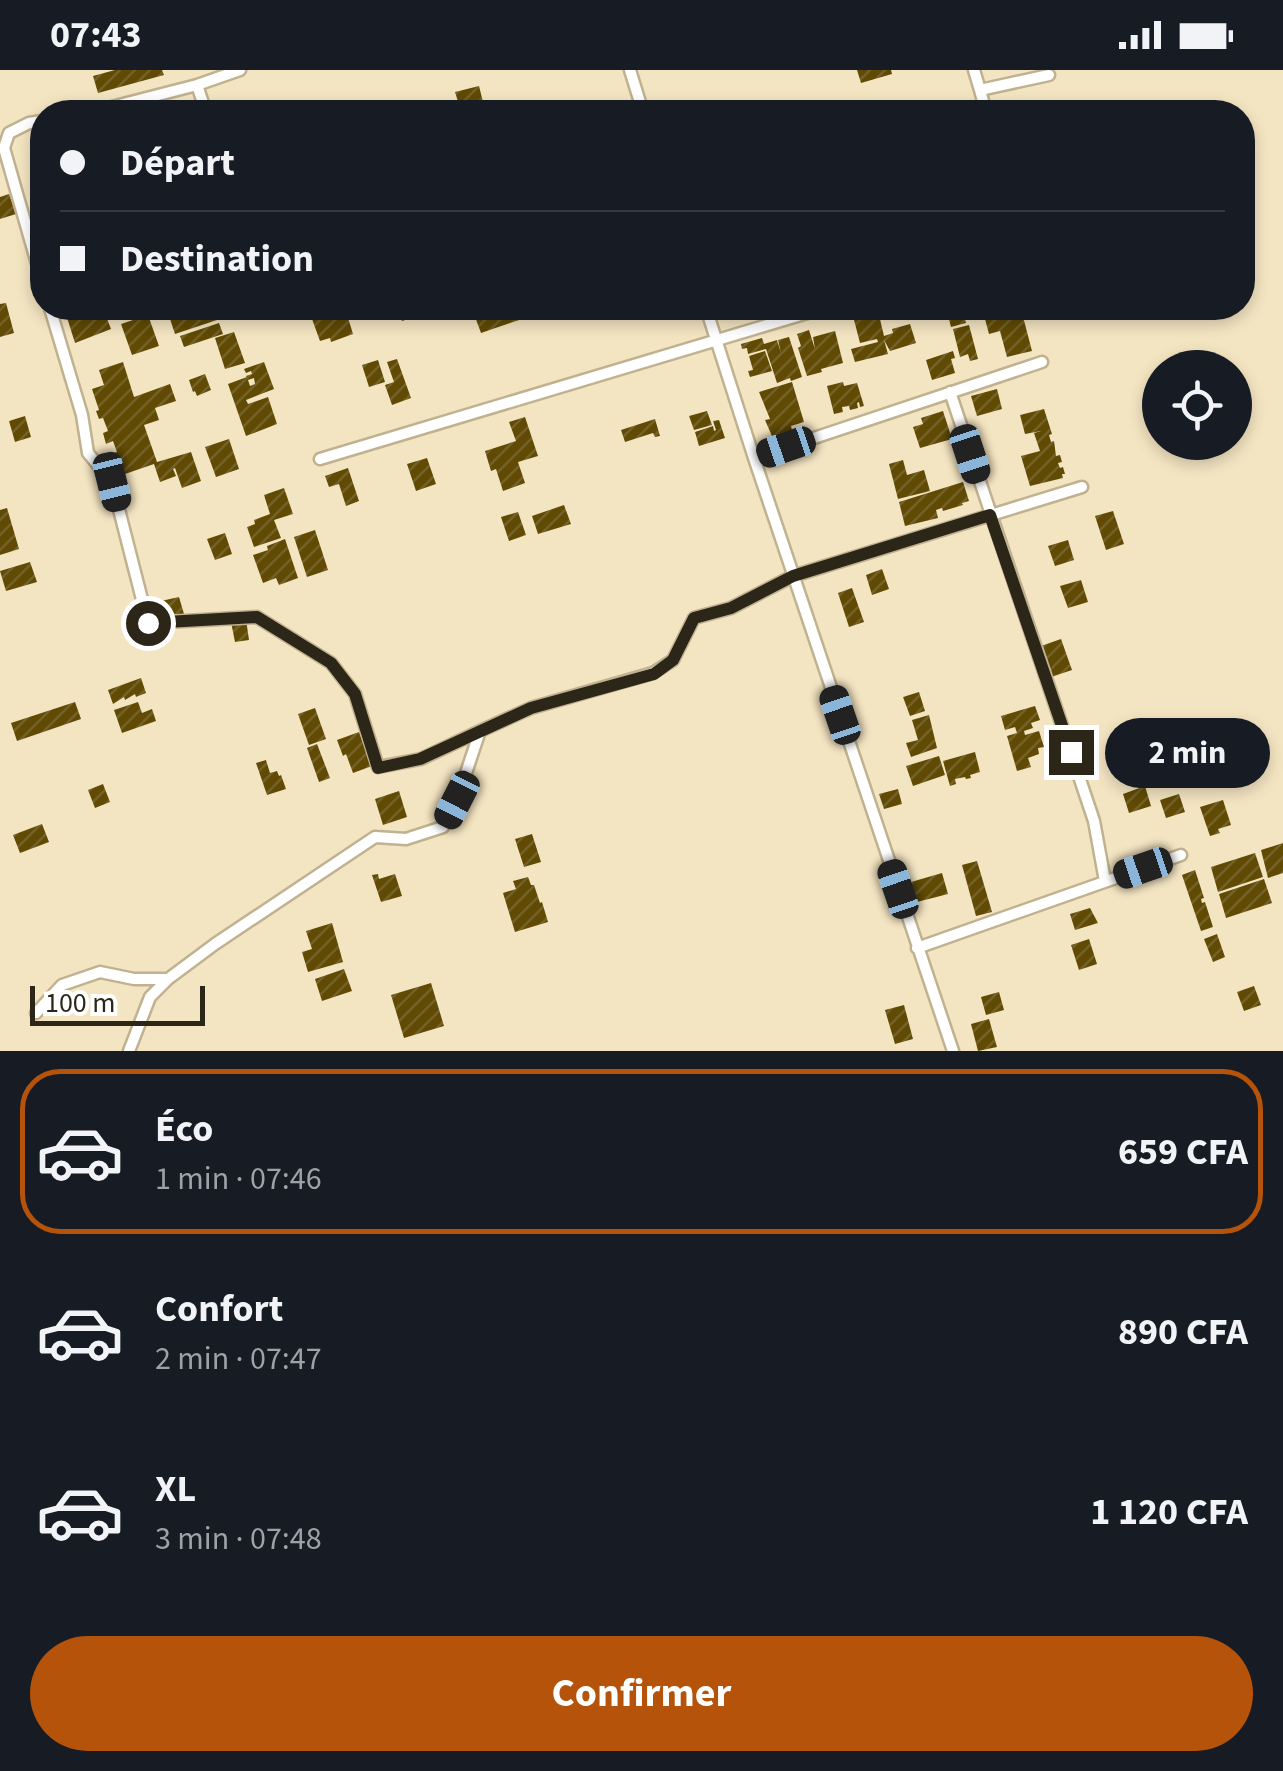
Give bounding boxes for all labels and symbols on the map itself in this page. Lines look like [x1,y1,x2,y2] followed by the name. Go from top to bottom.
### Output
[946,421,994,487] car
[753,423,819,471] car
[90,449,134,515] car
[126,601,171,646] route start
[816,682,864,748] car
[1106,717,1271,787] callout: 2 min
[1049,730,1094,775] route end
[430,766,484,834] car
[1110,844,1176,892] car
[874,856,922,922] car
[30,981,205,1026] scale bar

